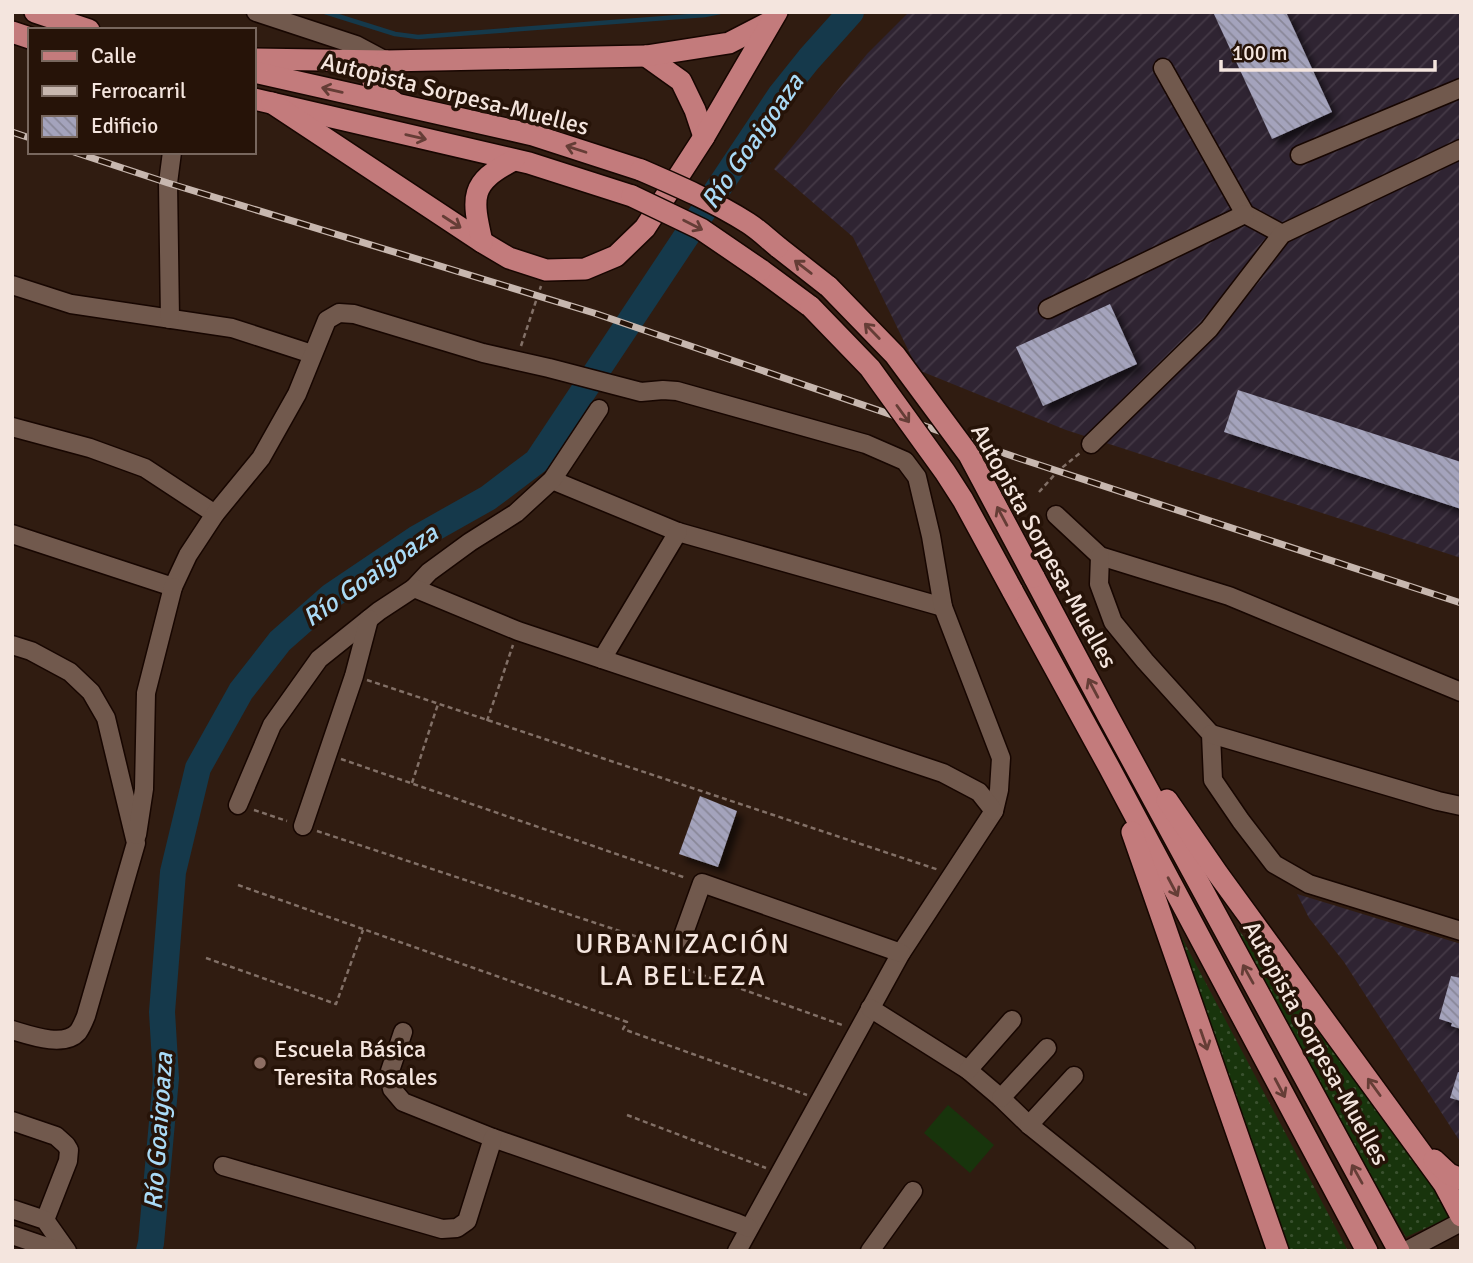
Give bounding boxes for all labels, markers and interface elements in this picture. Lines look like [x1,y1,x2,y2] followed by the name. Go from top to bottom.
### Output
[28,28,256,154] legend
[1221,28,1434,72] scale bar
[1232,40,1287,66] text: 100 m
[91,43,137,69] text: Calle
[318,46,592,142] street label: Autopista Sorpesa-Muelles
[695,67,812,215] water label: Río Goaigoaza
[91,78,186,104] text: Ferrocarril
[321,82,344,96] one-way arrow
[91,113,158,139] text: Edificio
[404,131,427,144] one-way arrow
[566,142,588,155] one-way arrow
[442,215,461,229] one-way arrow
[682,219,703,233] one-way arrow
[795,259,813,274] one-way arrow
[863,323,880,340] one-way arrow
[896,404,910,423] one-way arrow
[964,419,1124,673] street label: Autopista Sorpesa-Muelles
[995,507,1009,527] one-way arrow
[297,517,445,634] water label: Río Goaigoaza
[1086,678,1099,699] one-way arrow
[1167,876,1180,897] one-way arrow
[1236,916,1396,1170] street label: Autopista Sorpesa-Muelles
[575,927,791,993] district label: URBANIZACIÓN LA BELLEZA
[1241,964,1254,985] one-way arrow
[1199,1028,1211,1050] one-way arrow
[274,1034,438,1092] place label: Escuela Básica Teresita Rosales
[138,1051,181,1211] water label: Río Goaigoaza
[252,1055,268,1071] marker: Escuela Básica Teresita Rosales
[1273,1077,1287,1098] one-way arrow
[1367,1078,1381,1097] one-way arrow
[1350,1164,1364,1184] one-way arrow

